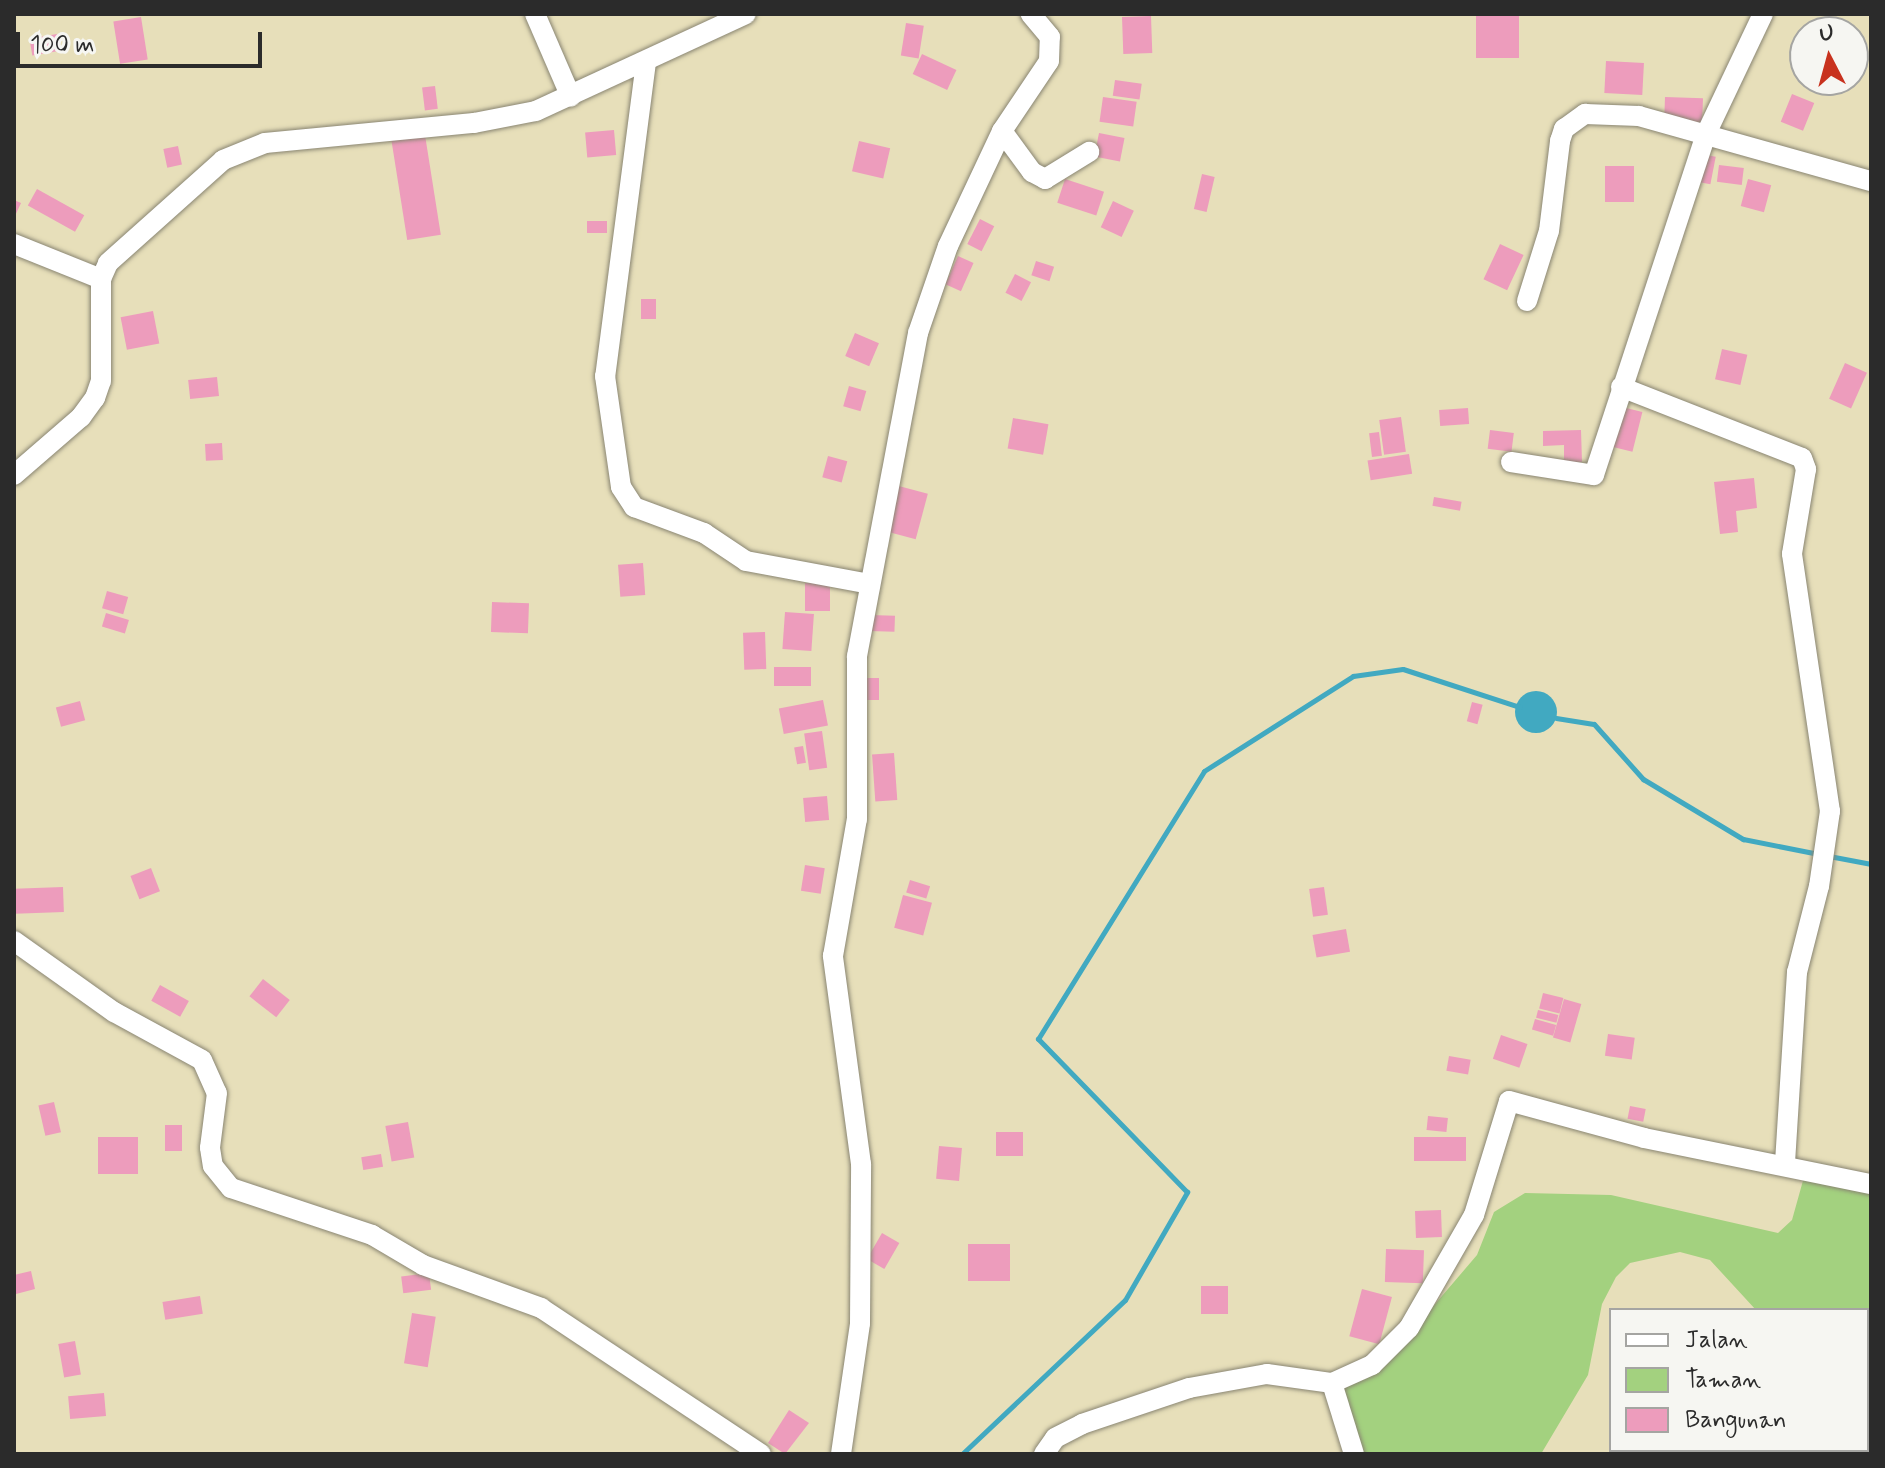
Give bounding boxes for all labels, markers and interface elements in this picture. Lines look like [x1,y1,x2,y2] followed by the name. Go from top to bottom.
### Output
[20,16,266,66] scale bar
[1789,16,1869,96] north arrow
[1818,19,1835,49] text: U
[30,30,94,61] text: 100 m
[1609,1308,1869,1452] legend
[1685,1325,1748,1356] text: Jalan
[1685,1365,1761,1396] text: Taman
[1685,1405,1786,1436] text: Bangunan

